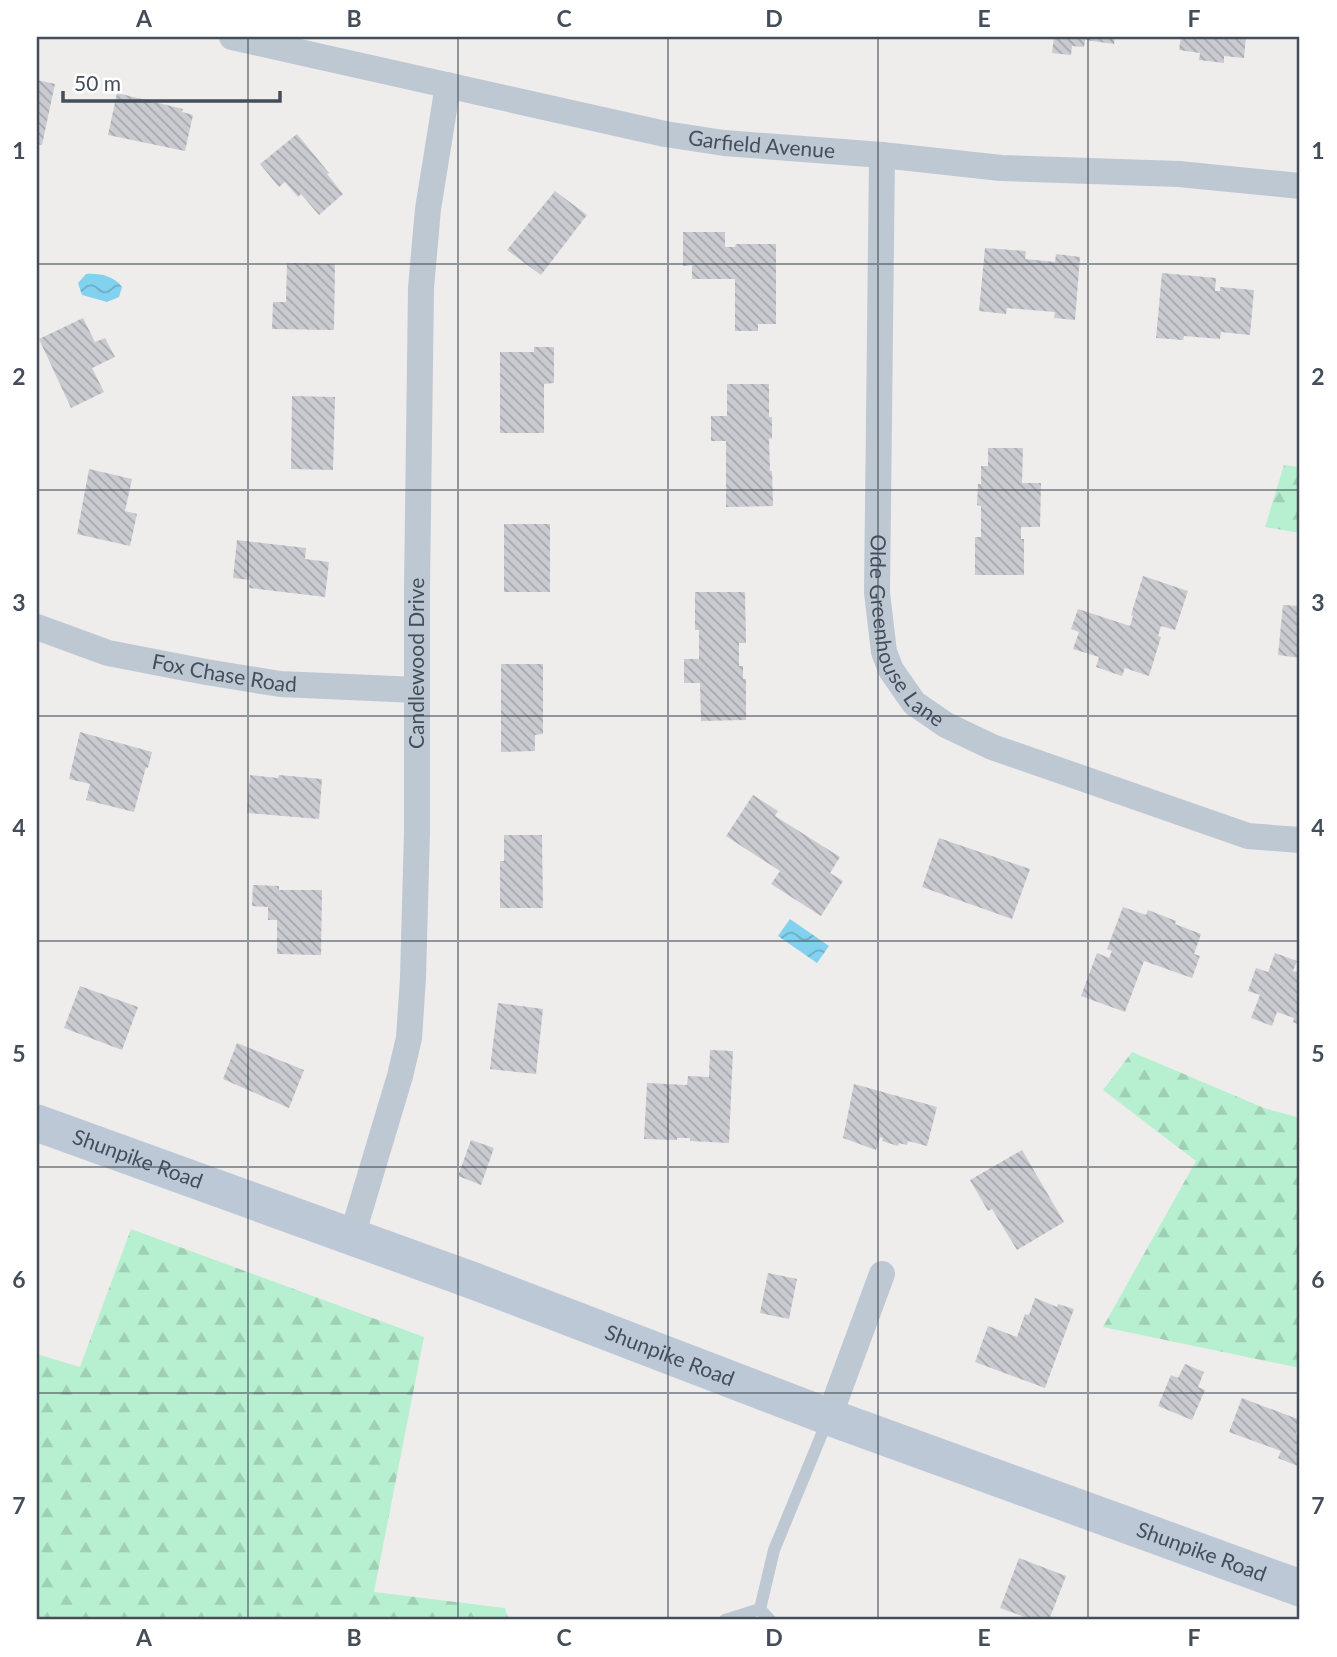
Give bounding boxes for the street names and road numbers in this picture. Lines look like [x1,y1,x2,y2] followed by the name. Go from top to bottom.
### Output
[687,124,836,162] street label: Garfield Avenue
[866,534,950,731] street label: Olde Greenhouse Lane
[403,577,428,749] street label: Candlewood Drive
[150,648,298,696] street label: Fox Chase Road
[70,1123,207,1193] street label: Shunpike Road
[602,1318,738,1391] street label: Shunpike Road
[1134,1516,1270,1586] street label: Shunpike Road

